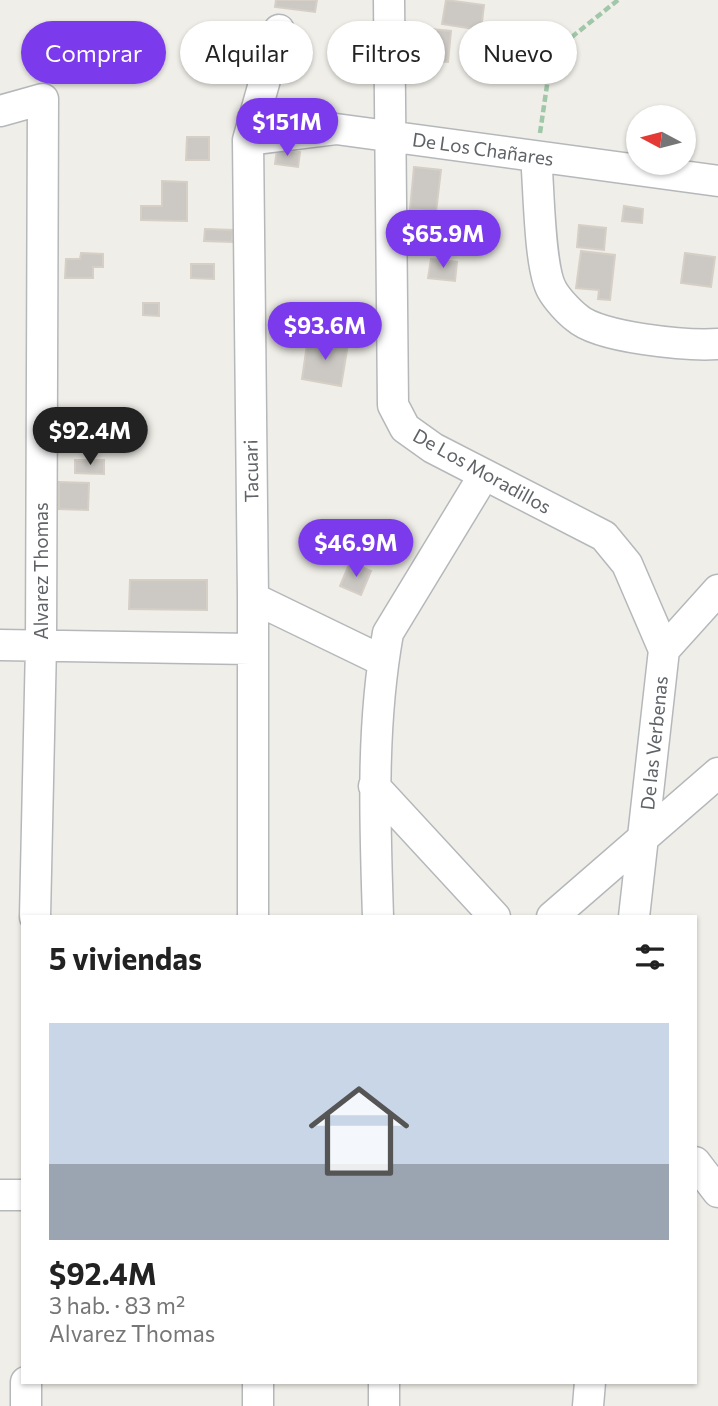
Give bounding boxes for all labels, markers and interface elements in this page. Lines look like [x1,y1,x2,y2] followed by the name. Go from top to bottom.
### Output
[21,21,166,84] chip: Comprar
[180,21,313,84] chip: Alquilar
[327,21,445,84] chip: Filtros
[459,21,577,84] chip: Nuevo
[238,99,336,158] pin: $151M
[626,105,696,175] north arrow
[626,105,696,175] map controls
[252,107,322,135] text: $151M
[411,127,555,170] street label: De Los Chañares
[386,210,500,270] pin: $65.9M
[402,219,484,247] text: $65.9M
[268,302,382,362] pin: $93.6M
[284,311,366,339] text: $93.6M
[33,407,147,467] pin: $92.4M
[49,416,131,444] text: $92.4M
[409,423,555,518] street label: De Los Moradillos
[238,439,263,503] street label: Tacuari
[29,502,52,640] street label: Alvarez Thomas
[299,520,413,579] pin: $46.9M
[314,528,398,556] text: $46.9M
[635,675,672,811] street label: De las Verbenas
[631,938,669,976] icon: filters
[49,939,202,976] text: 5 viviendas
[296,1068,422,1194] icon: home
[49,1254,157,1291] text: $92.4M
[49,1291,185,1319] text: 3 hab. · 83 m²
[49,1319,215,1347] text: Alvarez Thomas

